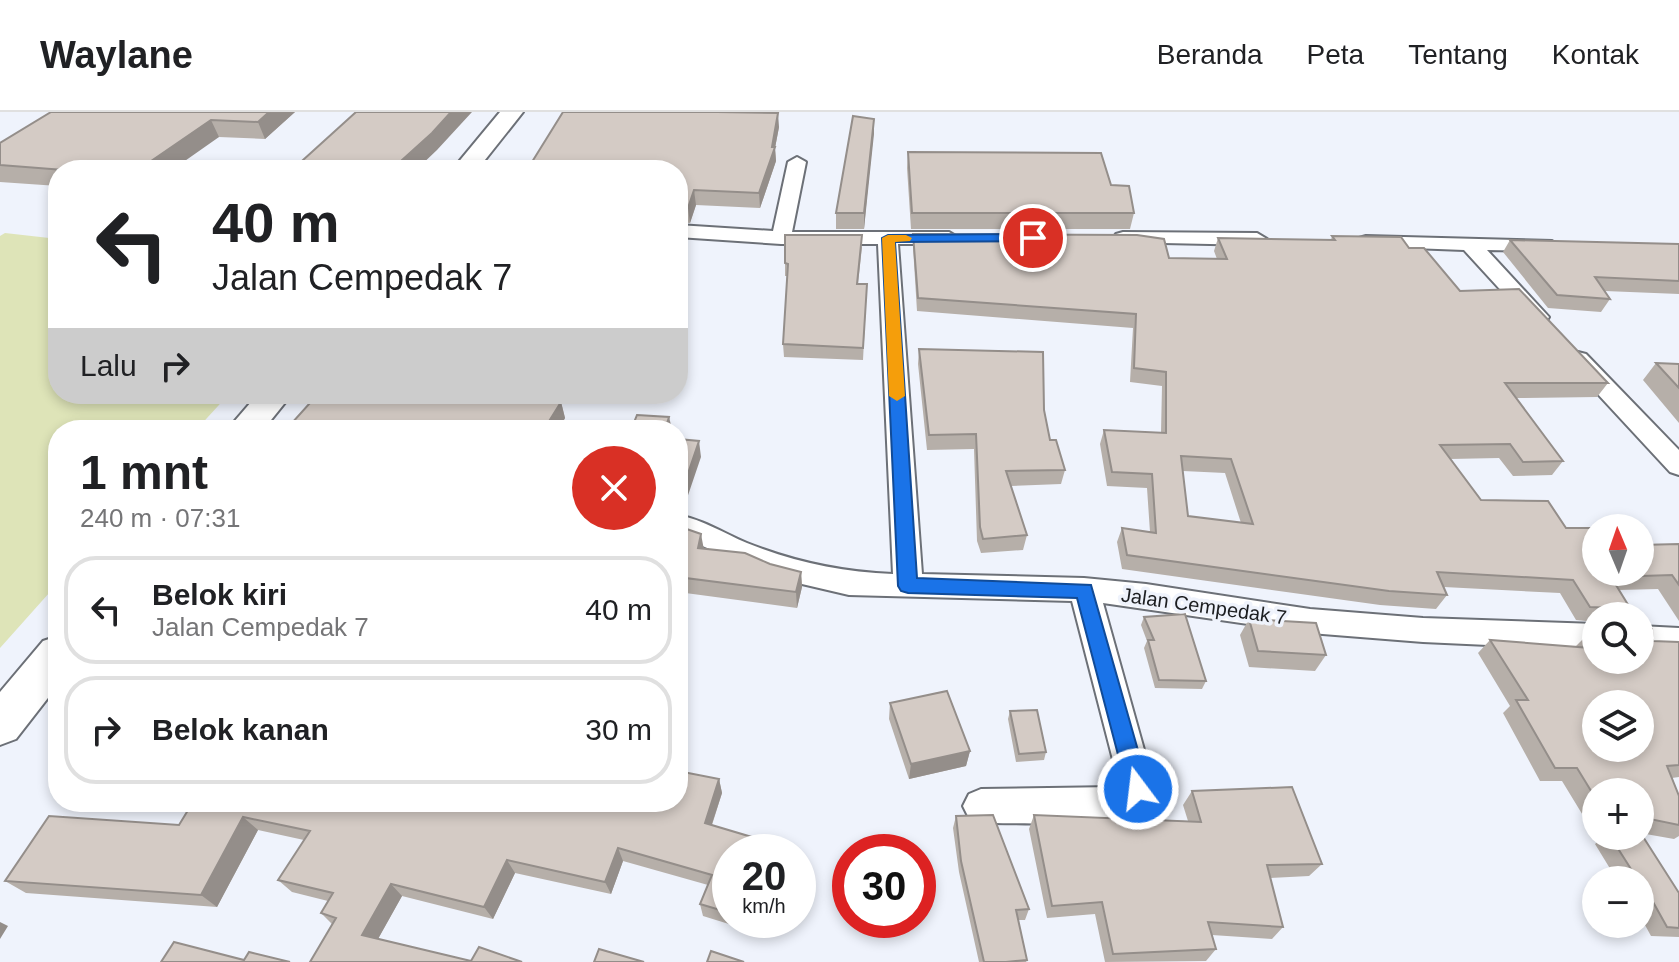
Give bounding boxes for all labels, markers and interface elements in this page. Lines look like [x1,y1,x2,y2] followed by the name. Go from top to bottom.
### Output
[40,34,193,76] text: Waylane
[1157,39,1263,70] text: Beranda
[1307,39,1364,70] text: Peta
[1408,39,1508,70] text: Tentang
[1552,39,1639,70] text: Kontak
[212,191,340,254] text: 40 m
[80,192,184,296] icon: left
[999,204,1067,272] pin
[1011,216,1055,260] icon: arrive
[212,257,512,298] text: Jalan Cempedak 7
[153,344,197,388] icon: right
[80,349,137,382] text: Lalu
[80,446,208,499] text: 1 mnt
[572,446,656,530] button: close
[80,503,240,533] text: 240 m · 07:31
[1582,514,1654,586] north arrow
[1582,514,1654,938] map controls
[152,578,287,611] text: Belok kiri
[1120,584,1288,628] street label: Jalan Cempedak 7
[84,588,128,632] icon: left
[585,593,652,626] text: 40 m
[1582,602,1654,674] button: search
[152,612,369,642] text: Jalan Cempedak 7
[1582,690,1654,762] button: layers
[84,708,128,752] icon: right
[152,713,329,746] text: Belok kanan
[585,713,652,746] text: 30 m
[1096,747,1180,831] position arrow
[1582,778,1654,850] button: +
[832,834,936,938] speed limit sign: 30
[742,854,786,898] text: 20
[1582,866,1654,938] button: −
[742,895,786,917] text: km/h

